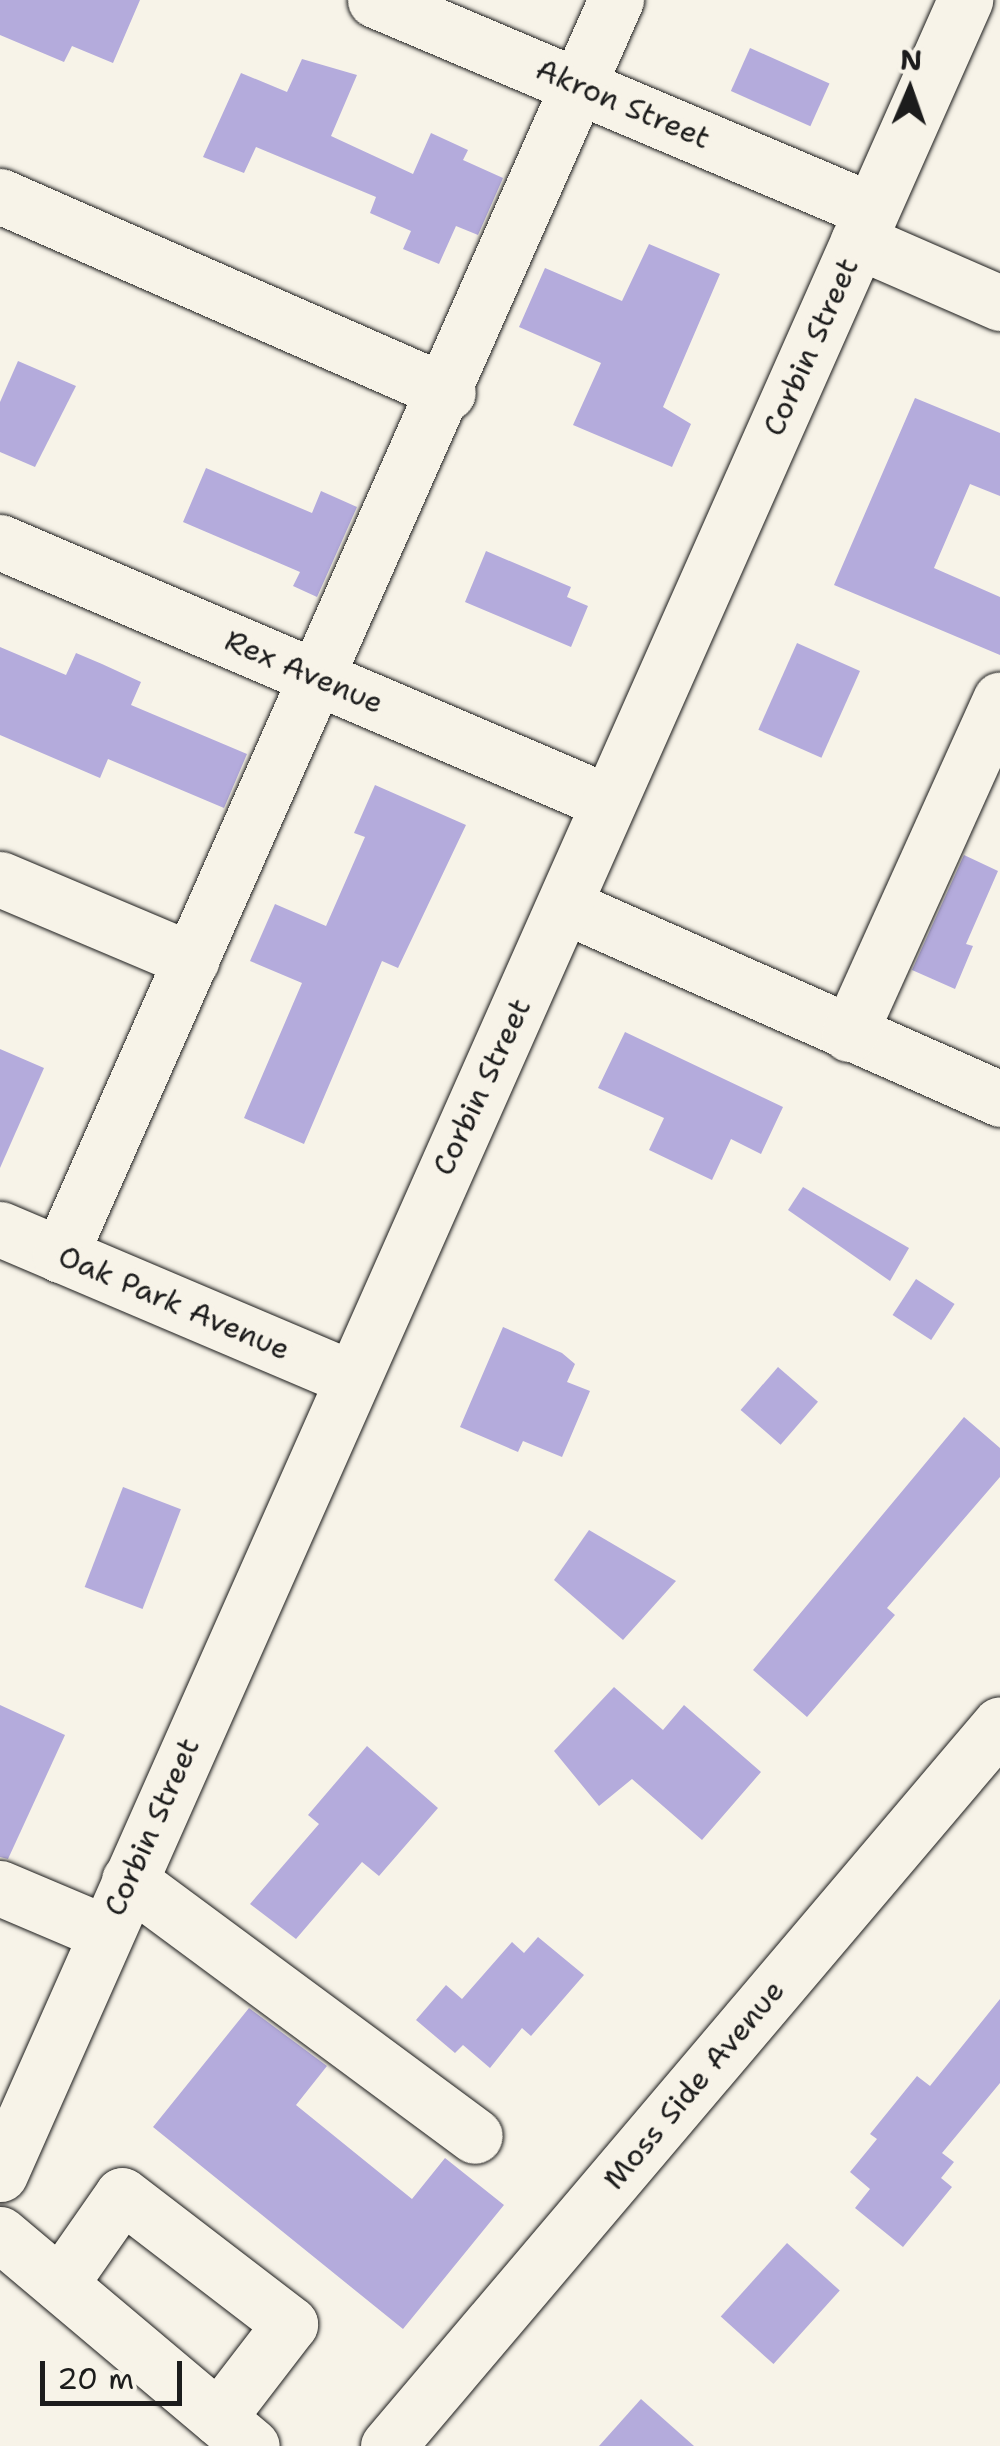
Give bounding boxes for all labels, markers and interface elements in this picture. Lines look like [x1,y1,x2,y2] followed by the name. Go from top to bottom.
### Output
[860,40,960,140] north arrow
[899,41,923,79] text: N
[530,51,716,157] street label: Akron Street
[756,252,866,442] street label: Corbin Street
[219,623,389,721] street label: Rex Avenue
[425,993,539,1181] street label: Corbin Street
[53,1238,295,1368] street label: Oak Park Avenue
[97,1732,207,1922] street label: Corbin Street
[596,1973,792,2197] street label: Moss Side Avenue
[45,2341,188,2403] scale bar
[57,2358,134,2399] text: 20 m

